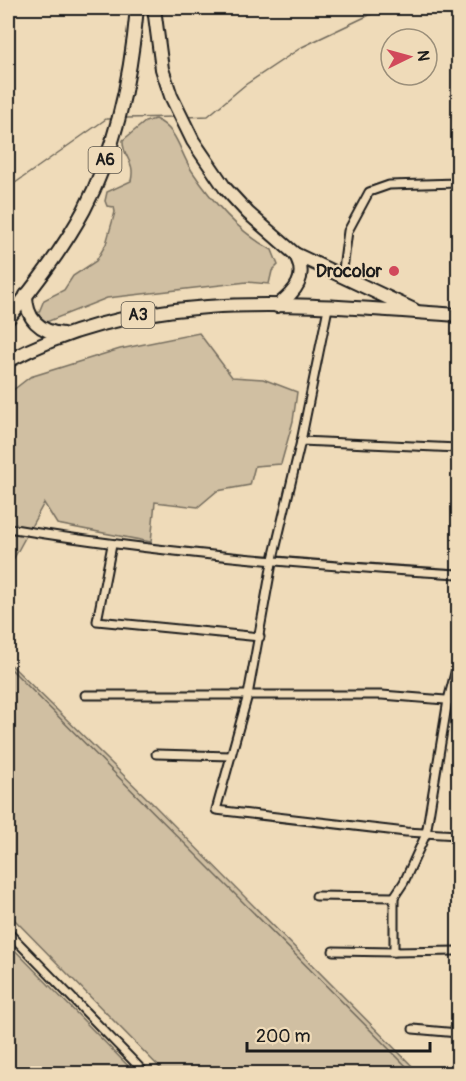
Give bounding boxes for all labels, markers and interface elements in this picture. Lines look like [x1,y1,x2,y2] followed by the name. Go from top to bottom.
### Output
[379,27,439,87] north arrow
[413,50,433,62] text: N
[88,147,122,173] road number: A6
[316,260,383,283] place label: Drocolor
[387,264,401,278] marker: Drocolor
[122,302,154,328] road number: A3
[247,1015,430,1053] scale bar
[256,1025,311,1048] text: 200 m

